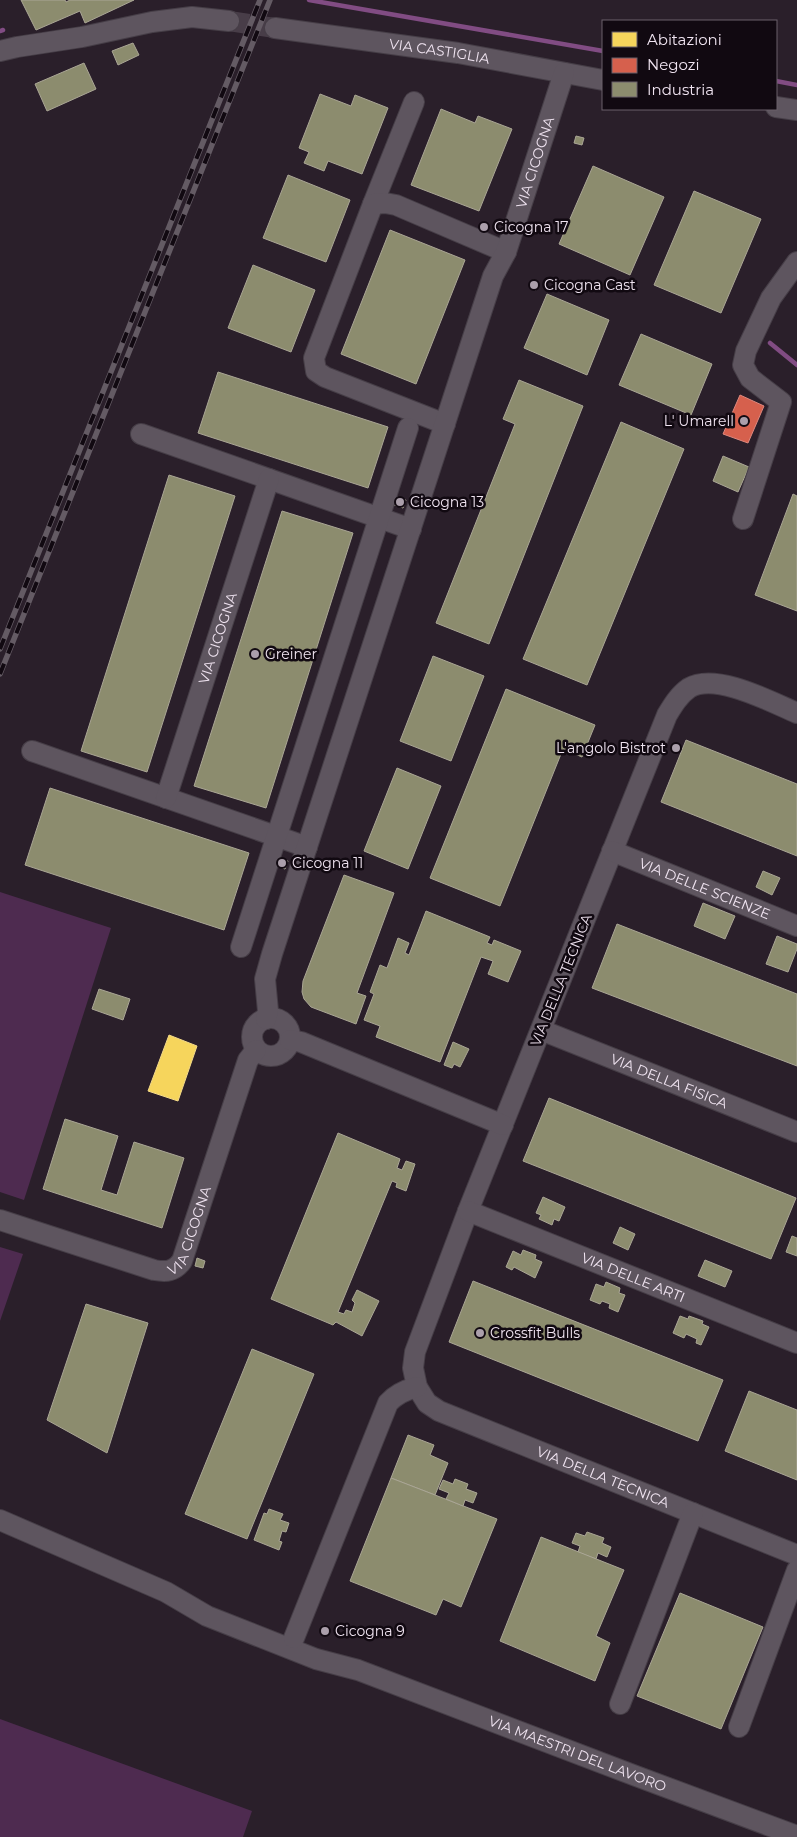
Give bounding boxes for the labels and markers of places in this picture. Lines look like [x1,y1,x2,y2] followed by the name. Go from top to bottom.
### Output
[494,218,569,236] place label: Cicogna 17
[478,221,490,233] marker: Cicogna 17
[544,276,636,294] place label: Cicogna Cast
[528,279,540,291] marker: Cicogna Cast
[664,412,734,430] place label: L' Umarell
[738,415,750,427] marker: L' Umarell
[410,493,484,511] place label: Cicogna 13
[394,496,406,508] marker: Cicogna 13
[265,645,317,663] place label: Greiner
[249,648,261,660] marker: Greiner
[556,739,666,757] place label: L'angolo Bistrot
[670,742,682,754] marker: L'angolo Bistrot
[292,854,363,872] place label: Cicogna 11
[276,857,288,869] marker: Cicogna 11
[490,1324,580,1342] place label: Crossfit Bulls
[474,1327,486,1339] marker: Crossfit Bulls
[335,1622,405,1640] place label: Cicogna 9
[319,1625,331,1637] marker: Cicogna 9

